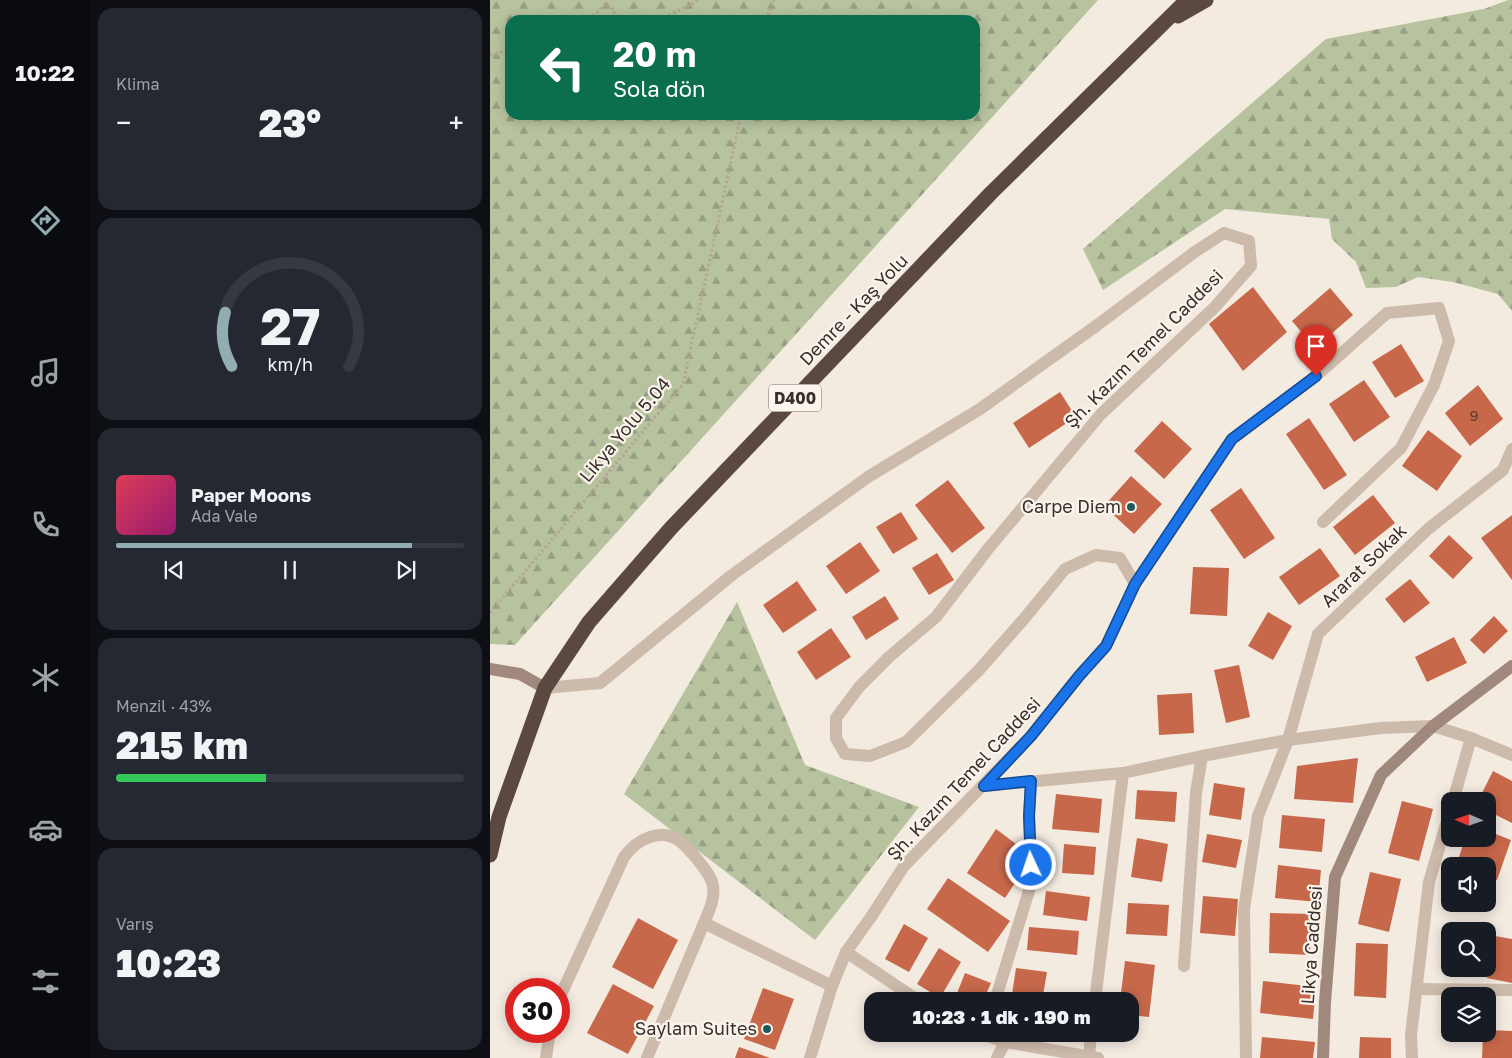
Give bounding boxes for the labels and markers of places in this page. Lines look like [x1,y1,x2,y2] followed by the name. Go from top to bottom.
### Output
[1295,325,1337,376] pin
[1022,495,1121,517] place label: Carpe Diem
[1125,501,1137,513] marker: Carpe Diem
[635,1017,757,1039] place label: Saylam Suites
[761,1023,773,1035] marker: Saylam Suites

